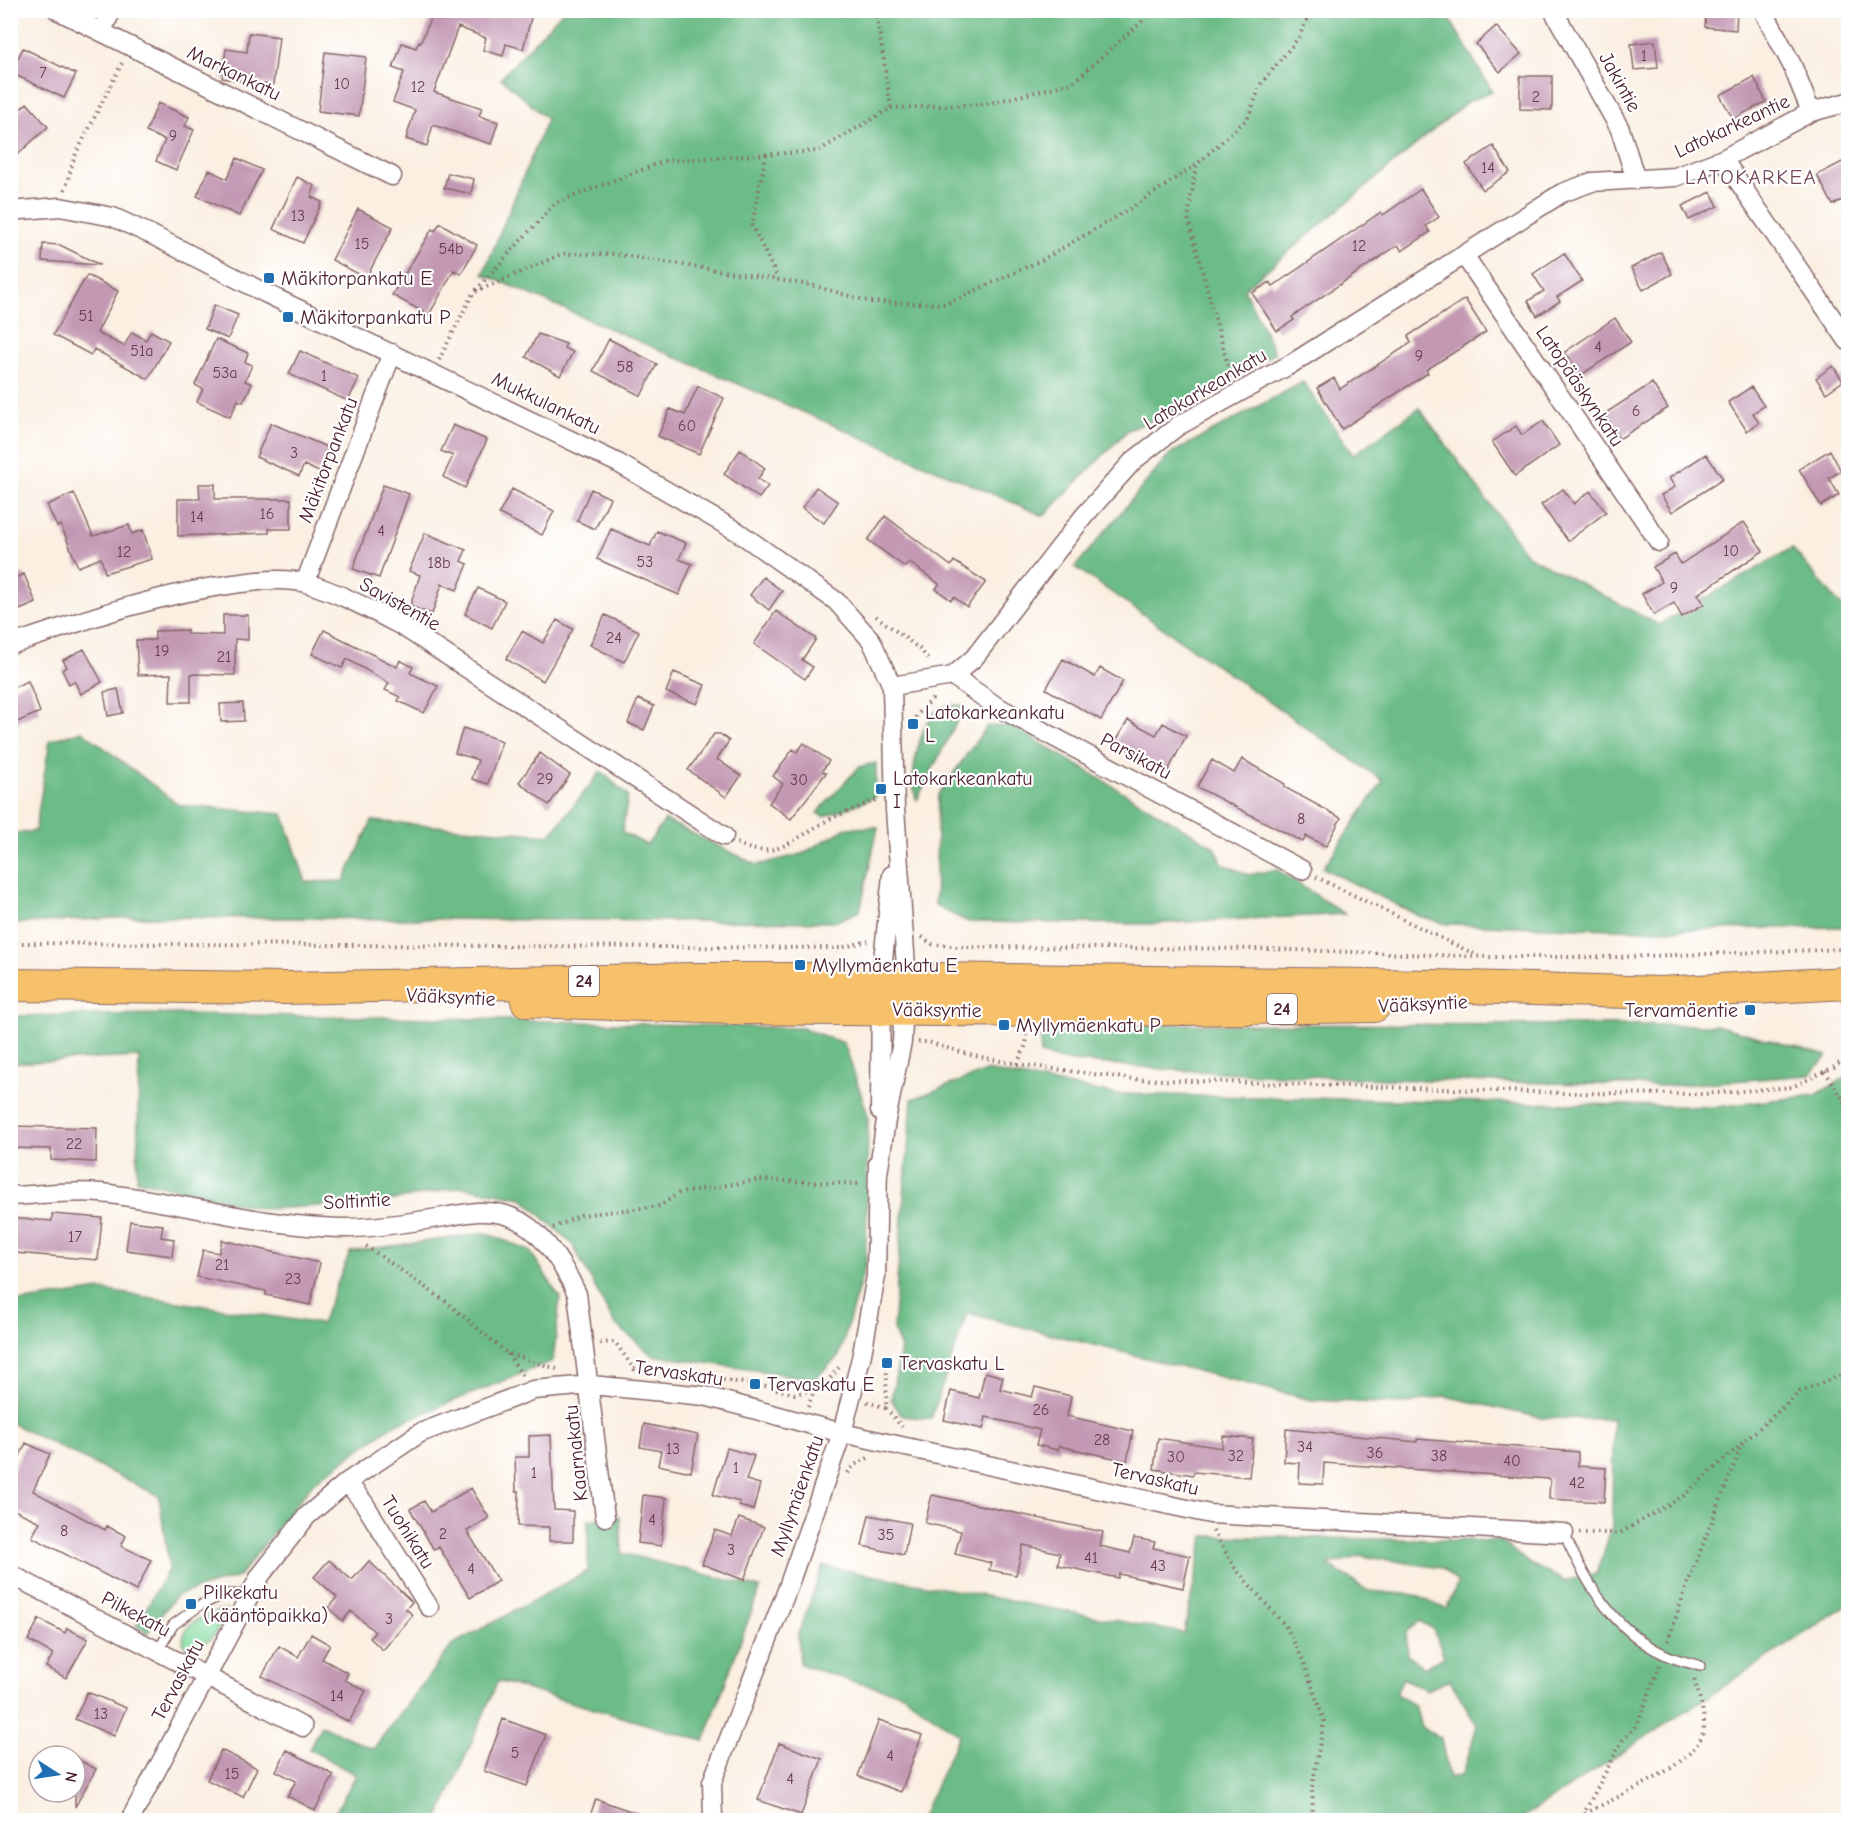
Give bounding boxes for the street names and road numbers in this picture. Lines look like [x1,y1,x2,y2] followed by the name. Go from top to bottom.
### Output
[183,40,285,106] street label: Markankatu
[1594,48,1646,116] street label: Jakintie
[1671,89,1793,163] street label: Latokarkeantie
[1531,321,1629,451] street label: Latopääskynkatu
[1139,343,1271,435] street label: Latokarkeankatu
[488,367,604,439] street label: Mukkulankatu
[294,394,362,526] street label: Mäkitorpankatu
[355,572,445,636] street label: Savistentie
[1097,728,1175,784] street label: Parsikatu
[569,966,599,996] road number: 24
[406,983,496,1011] street label: Vääksyntie
[1378,990,1468,1018] street label: Vääksyntie
[1267,994,1297,1024] road number: 24
[892,998,982,1022] street label: Vääksyntie
[323,1188,391,1214] street label: Soltintie
[633,1355,725,1391] street label: Tervaskatu
[560,1404,592,1502] street label: Kaarnakatu
[765,1432,829,1560] street label: Myllymäenkatu
[1109,1458,1201,1500] street label: Tervaskatu
[377,1491,439,1573] street label: Tuohikatu
[98,1586,174,1642] street label: Pilkekatu
[147,1635,209,1725] street label: Tervaskatu

